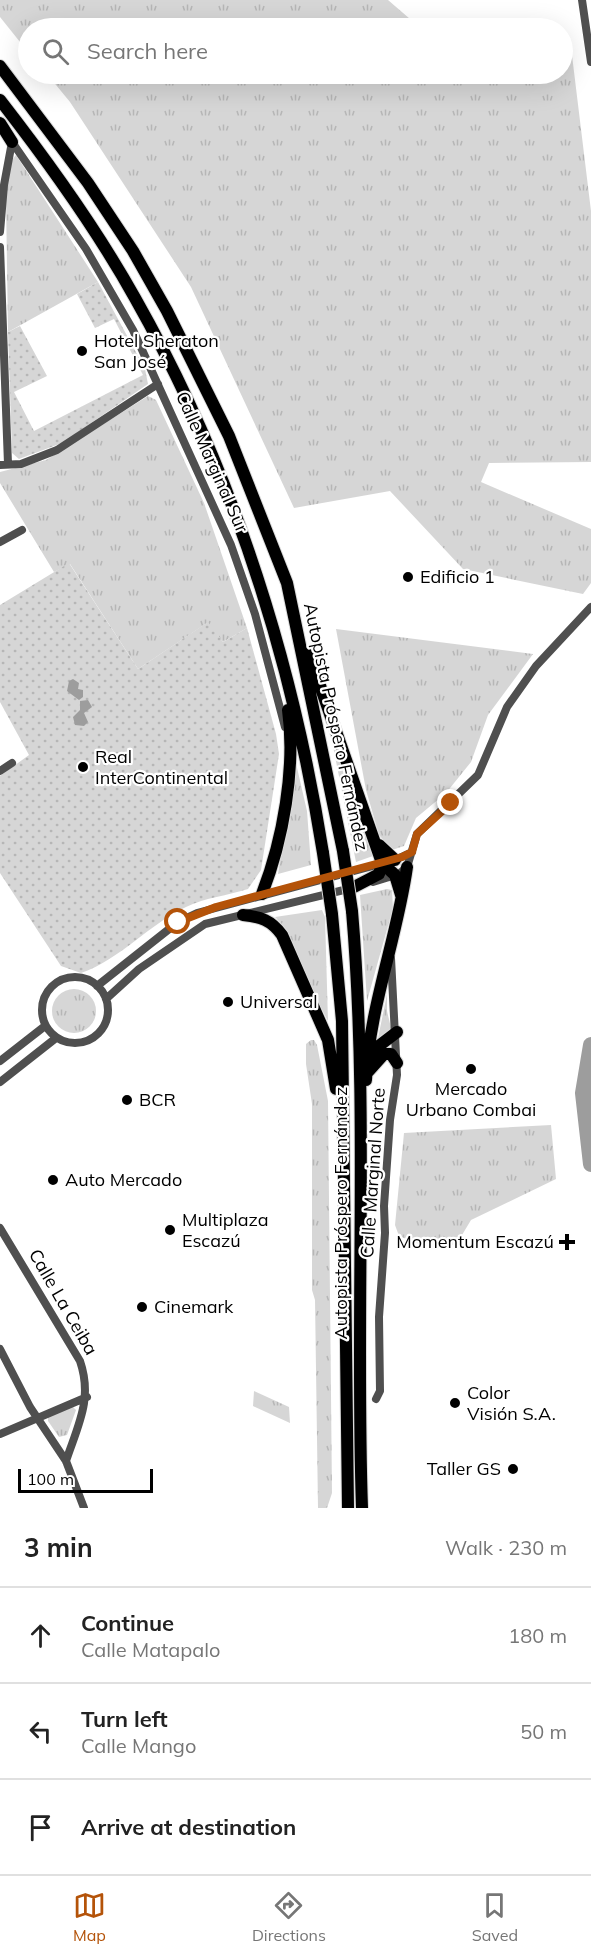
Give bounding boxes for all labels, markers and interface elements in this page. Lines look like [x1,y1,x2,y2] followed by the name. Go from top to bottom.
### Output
[18,18,573,84] search box
[39,35,72,68] icon: search
[87,37,208,65] text: Search here
[94,329,219,373] place label: Hotel Sheraton San José
[75,344,89,358] marker: Hotel Sheraton San José
[171,388,254,536] street label: Calle Marginal Sur
[420,565,495,588] place label: Edificio 1
[401,570,415,584] marker: Edificio 1
[299,601,374,853] street label: Autopista Próspero Fernández
[95,745,228,789] place label: Real InterContinental
[76,760,90,774] marker: Real InterContinental
[437,789,463,815] route end
[164,908,190,934] route start
[240,990,318,1013] place label: Universal
[221,995,235,1009] marker: Universal
[464,1062,478,1076] marker: Mercado Urbano Combai
[406,1077,536,1121] place label: Mercado Urbano Combai
[329,1087,352,1339] street label: Autopista Próspero Fernández
[355,1087,390,1259] street label: Calle Marginal Norte
[139,1088,176,1111] place label: BCR
[120,1093,134,1107] marker: BCR
[65,1168,182,1191] place label: Auto Mercado
[46,1173,60,1187] marker: Auto Mercado
[182,1208,269,1252] place label: Multiplaza Escazú
[163,1223,177,1237] marker: Multiplaza Escazú
[396,1230,554,1253] place label: Momentum Escazú
[558,1233,576,1251] marker: Momentum Escazú
[24,1245,103,1359] street label: Calle La Ceiba
[154,1295,234,1318] place label: Cinemark
[135,1300,149,1314] marker: Cinemark
[467,1381,556,1425] place label: Color Visión S.A.
[448,1396,462,1410] marker: Color Visión S.A.
[427,1457,501,1480] place label: Taller GS
[506,1462,520,1476] marker: Taller GS
[18,1466,153,1494] scale bar
[27,1469,74,1489] text: 100 m
[24,1531,93,1564] text: 3 min
[445,1535,567,1560] text: Walk · 230 m
[81,1609,174,1637] text: Continue
[24,1619,57,1652] icon: ahead
[508,1623,567,1648] text: 180 m
[81,1637,220,1662] text: Calle Matapalo
[81,1705,168,1733] text: Turn left
[24,1715,57,1748] icon: left
[520,1719,567,1744] text: 50 m
[81,1733,196,1758] text: Calle Mango
[24,1811,57,1844] icon: arrive
[81,1813,296,1841] text: Arrive at destination
[73,1889,106,1945] tab: Map
[252,1889,326,1945] tab: Directions
[472,1889,518,1945] tab: Saved

